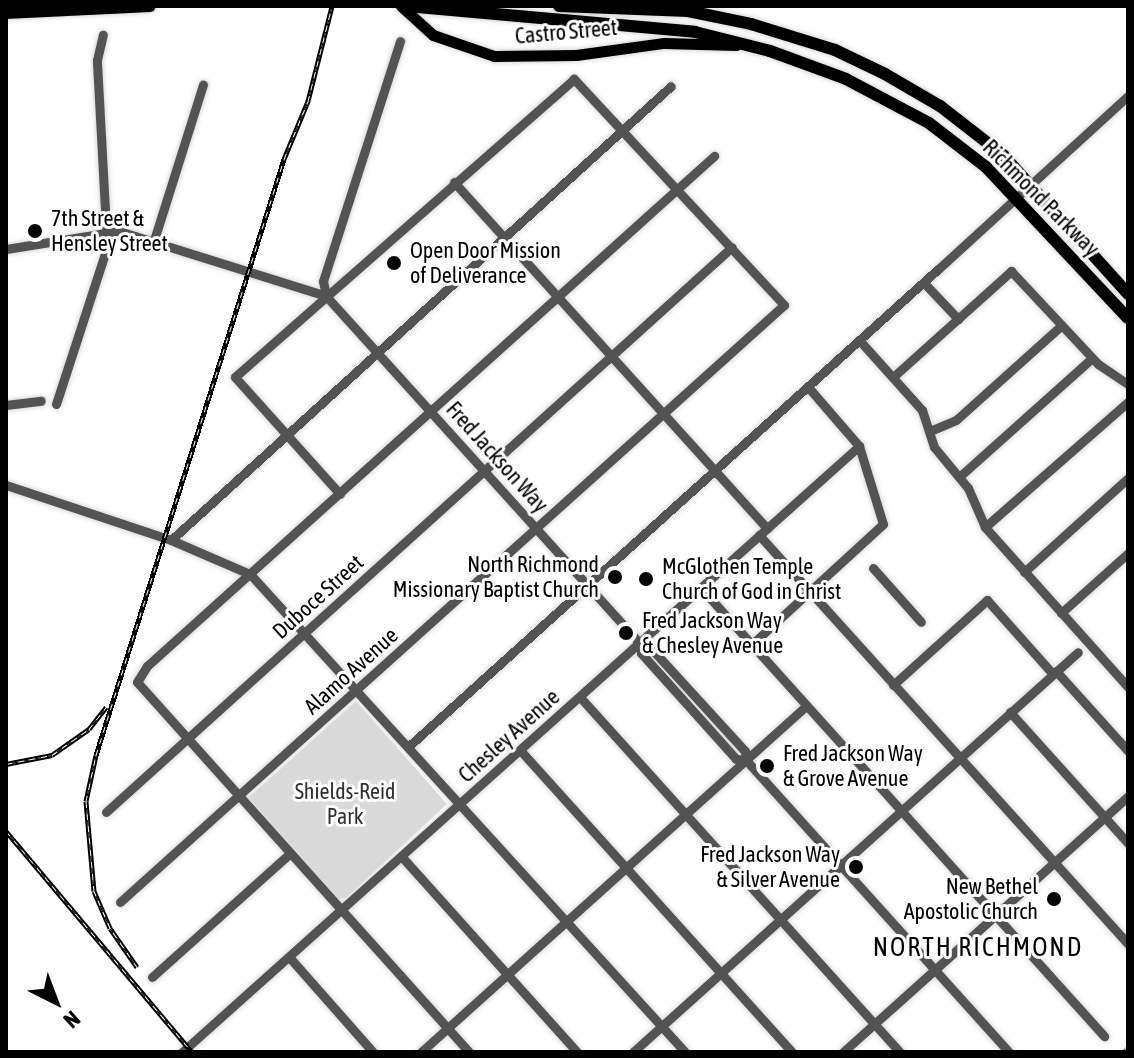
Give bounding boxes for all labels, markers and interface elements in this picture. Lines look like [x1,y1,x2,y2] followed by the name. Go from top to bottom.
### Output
[514,14,618,50] street label: Castro Street
[977,134,1105,262] street label: Richmond Parkway
[51,205,168,256] place label: 7th Street & Hensley Street
[26,222,44,240] marker: 7th Street & Hensley Street
[410,237,561,288] place label: Open Door Mission of Deliverance
[385,254,403,272] marker: Open Door Mission of Deliverance
[440,396,554,518] street label: Fred Jackson Way
[267,549,369,645] street label: Duboce Street
[393,551,599,602] place label: North Richmond Missionary Baptist Church
[662,553,841,604] place label: McGlothen Temple Church of God in Christ
[606,568,624,586] marker: North Richmond Missionary Baptist Church
[637,570,655,588] marker: McGlothen Temple Church of God in Christ
[642,607,783,658] place label: Fred Jackson Way & Chesley Avenue
[299,622,403,720] street label: Alamo Avenue
[617,624,635,642] marker: Fred Jackson Way & Chesley Avenue
[453,684,565,788] street label: Chesley Avenue
[783,740,923,792] place label: Fred Jackson Way & Grove Avenue
[758,757,776,775] marker: Fred Jackson Way & Grove Avenue
[295,778,395,830] park label: Shields-Reid Park
[700,841,840,892] place label: Fred Jackson Way & Silver Avenue
[847,858,865,876] marker: Fred Jackson Way & Silver Avenue
[904,873,1038,924] place label: New Bethel Apostolic Church
[1045,890,1063,908] marker: New Bethel Apostolic Church
[873,932,1083,964] district label: NORTH RICHMOND
[16,962,96,1042] north arrow
[59,1006,86,1034] text: N

